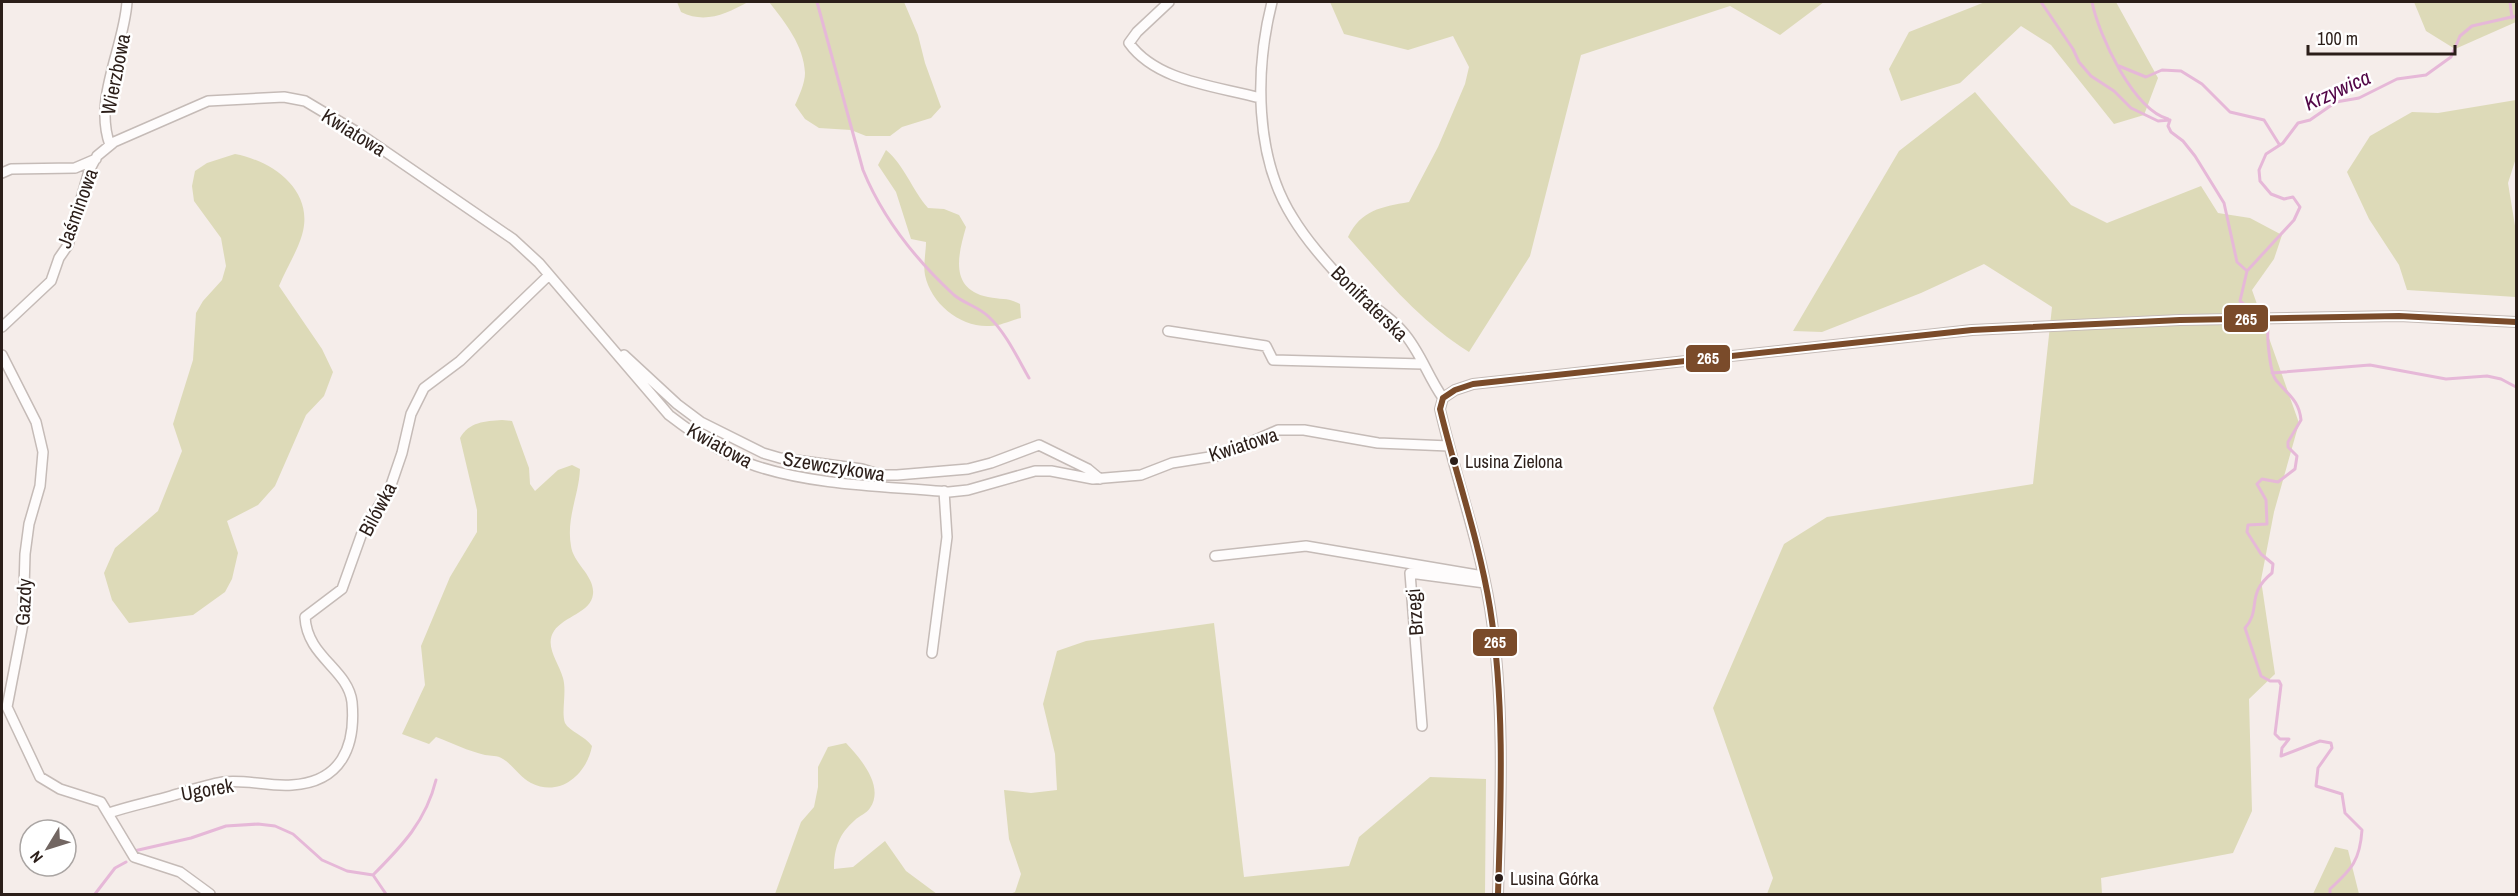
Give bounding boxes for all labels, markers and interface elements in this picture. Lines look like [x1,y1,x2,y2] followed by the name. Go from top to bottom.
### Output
[2308,18,2455,56] scale bar
[2317,26,2358,51] text: 100 m
[94,31,136,117] street label: Wierzbowa
[2299,63,2375,117] water label: Krzywica
[317,102,391,162] street label: Kwiatowa
[50,164,104,252] street label: Jaśminowa
[1326,259,1414,347] street label: Bonifraterska
[2223,304,2269,333] line badge: 265
[2235,308,2257,330] text: 265
[1685,344,1731,373] line badge: 265
[1697,347,1719,369] text: 265
[682,416,758,474] street label: Kwiatowa
[1205,420,1281,468] street label: Kwiatowa
[781,445,887,487] street label: Szewczykowa
[1465,449,1563,474] place label: Lusina Zielona
[1448,455,1460,467] marker: Lusina Zielona
[352,477,402,541] street label: Bilówka
[8,577,38,626] street label: Gazdy
[1399,587,1429,637] street label: Brzegi
[1472,628,1518,657] line badge: 265
[1484,631,1506,653] text: 265
[179,771,236,807] street label: Ugorek
[18,818,78,878] north arrow
[25,847,48,868] text: N
[1510,866,1599,891] place label: Lusina Górka
[1493,872,1505,884] marker: Lusina Górka

